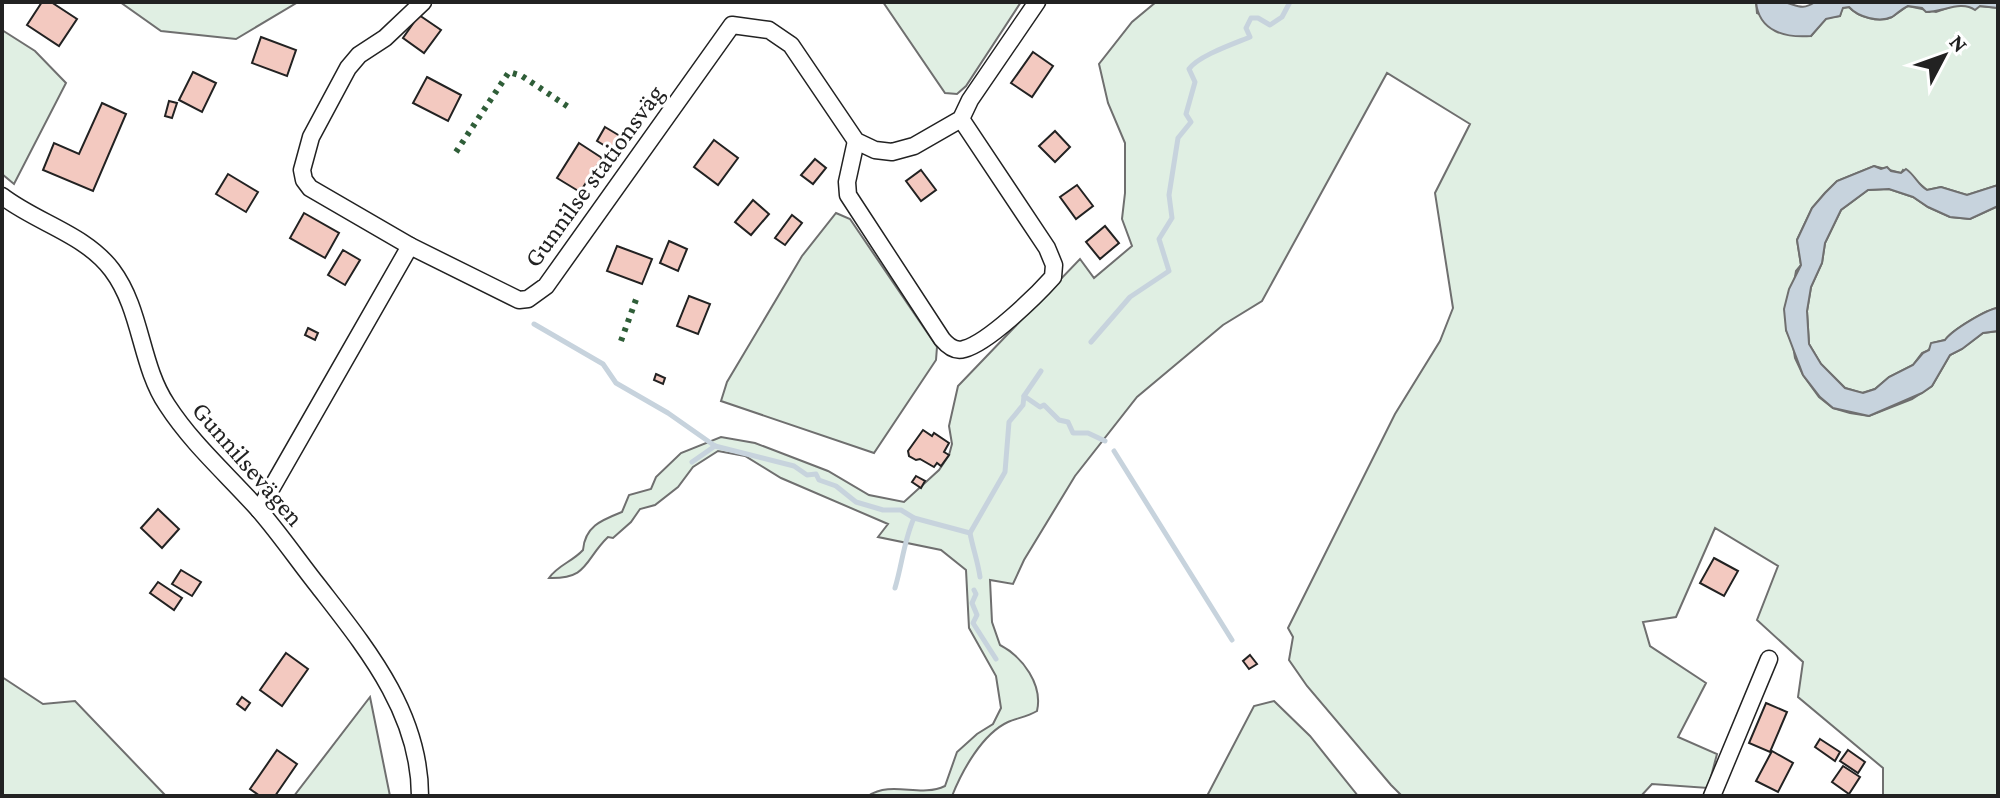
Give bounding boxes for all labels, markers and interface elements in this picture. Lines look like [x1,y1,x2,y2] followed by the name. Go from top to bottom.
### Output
[1904,16,1984,96] north arrow
[1944,29,1973,57] text: N
[518,79,670,273] street label: Gunnilse stationsväg
[186,396,310,532] street label: Gunnilsevägen

